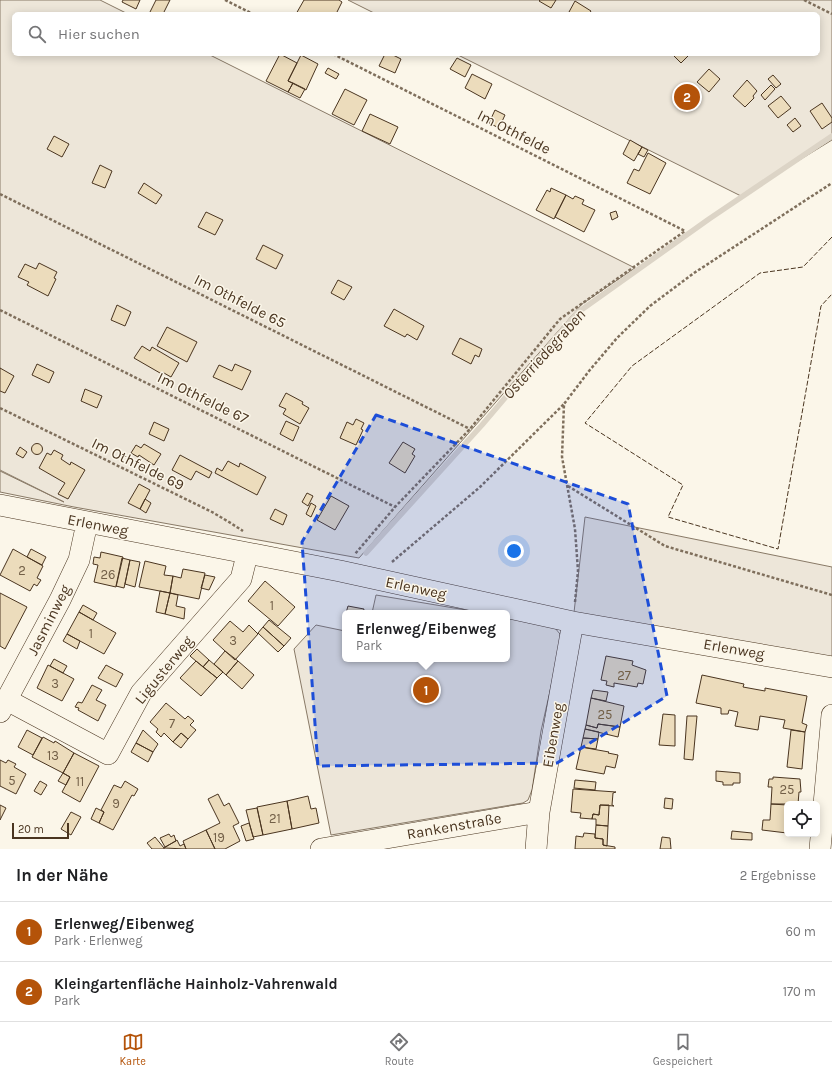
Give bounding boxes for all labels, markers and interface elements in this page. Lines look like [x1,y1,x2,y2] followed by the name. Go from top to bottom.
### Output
[12,12,820,56] search box
[26,23,48,45] icon: search
[58,25,140,43] text: Hier suchen
[674,82,700,112] pin: 2
[474,106,554,158] street label: Im Othfelde
[191,270,289,332] street label: Im Othfelde 65
[499,305,589,403] water label: Osterriedegraben
[155,368,251,428] street label: Im Othfelde 67
[89,434,187,494] street label: Im Othfelde 69
[66,510,131,540] street label: Erlenweg
[504,541,524,561] your location
[18,563,26,578] house number: 2
[101,567,115,582] house number: 26
[384,573,449,603] street label: Erlenweg
[24,581,75,658] street label: Jasminweg
[270,598,274,613] house number: 1
[342,610,510,662] popup
[356,620,496,638] text: Erlenweg/Eibenweg
[89,626,93,641] house number: 1
[131,632,197,708] street label: Ligusterweg
[229,633,237,648] house number: 3
[702,635,767,663] street label: Erlenweg
[356,638,382,653] text: Park
[617,668,631,683] house number: 27
[413,675,439,705] pin: 1
[51,676,59,691] house number: 3
[538,701,568,769] street label: Eibenweg
[598,707,612,722] house number: 25
[169,716,175,731] house number: 7
[47,748,59,763] house number: 13
[8,773,16,788] house number: 5
[76,774,84,789] house number: 11
[780,782,794,797] house number: 25
[112,796,120,811] house number: 9
[784,801,820,837] map controls
[784,801,820,837] button: locate
[405,809,503,843] street label: Rankenstraße
[269,811,281,826] house number: 21
[12,821,69,840] scale bar
[18,823,44,836] text: 20 m
[213,830,225,845] house number: 19
[16,865,108,885] text: In der Nähe
[740,868,816,883] text: 2 Ergebnisse
[54,915,194,933] text: Erlenweg/Eibenweg
[27,924,31,939] text: 1
[786,924,816,939] text: 60 m
[54,933,142,948] text: Park · Erlenweg
[54,975,338,993] text: Kleingartenfläche Hainholz-Vahrenwald
[25,984,33,999] text: 2
[783,984,816,999] text: 170 m
[54,993,80,1008] text: Park
[119,1031,146,1068] tab: Karte
[385,1031,414,1068] tab: Route
[653,1031,713,1068] tab: Gespeichert

